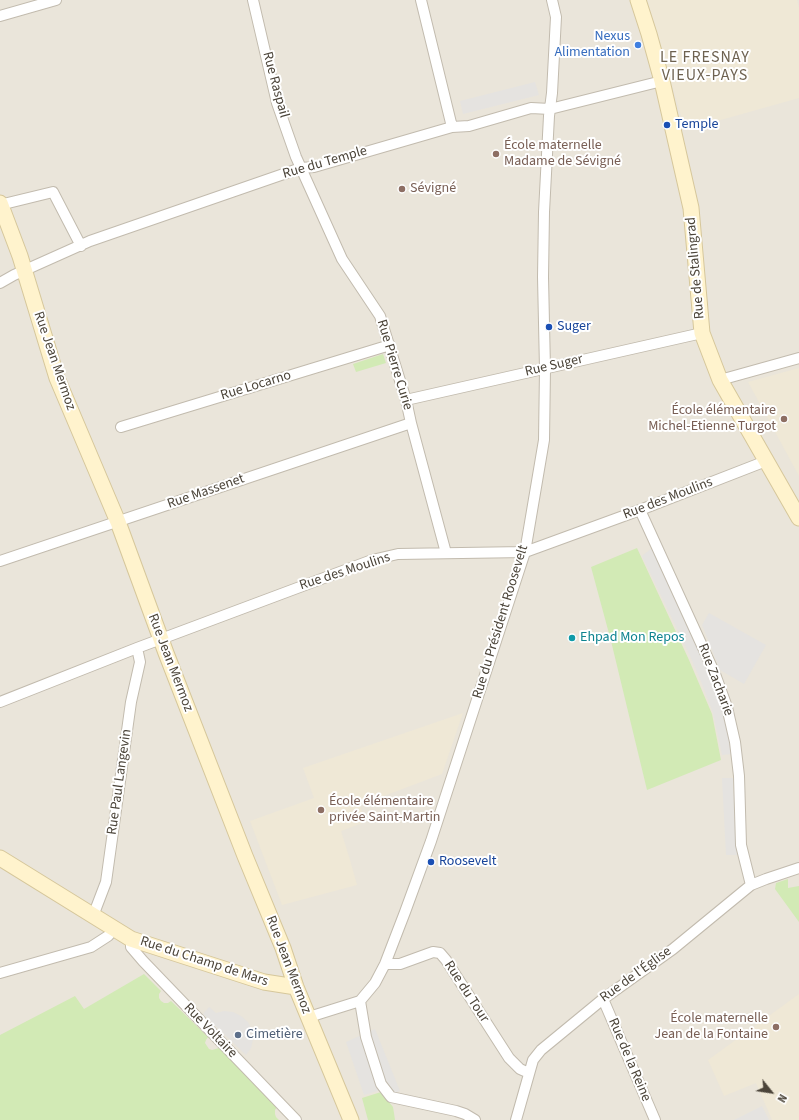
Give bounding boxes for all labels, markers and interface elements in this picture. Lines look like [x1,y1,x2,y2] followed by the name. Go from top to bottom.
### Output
[554,29,630,62] place label: Nexus Alimentation
[633,40,643,50] marker: Nexus Alimentation
[660,48,750,86] district label: LE FRESNAY VIEUX-PAYS
[258,50,292,120] street label: Rue Raspail
[675,117,718,133] place label: Temple
[662,120,672,130] marker: Temple
[504,138,621,170] place label: École maternelle Madame de Sévigné
[281,143,369,183] street label: Rue du Temple
[491,149,501,159] marker: École maternelle Madame de Sévigné
[410,181,456,197] place label: Sévigné
[397,184,407,194] marker: Sévigné
[683,216,709,320] street label: Rue de Stalingrad
[29,309,79,413] street label: Rue Jean Mermoz
[372,318,416,412] street label: Rue Pierre Curie
[557,319,591,335] place label: Suger
[544,322,554,332] marker: Suger
[523,351,585,381] street label: Rue Suger
[219,367,293,405] street label: Rue Locarno
[648,403,776,436] place label: École élémentaire Michel-Etienne Turgot
[779,414,789,424] marker: École élémentaire Michel-Etienne Turgot
[165,471,247,513] street label: Rue Massenet
[621,474,715,524] street label: Rue des Moulins
[470,543,532,701] street label: Rue du Président Roosevelt
[297,549,393,595] street label: Rue des Moulins
[144,612,196,714] street label: Rue Jean Mermoz
[580,630,684,646] place label: Ehpad Mon Repos
[567,633,577,643] marker: Ehpad Mon Repos
[694,642,736,718] street label: Rue Zacharie
[104,728,136,836] street label: Rue Paul Langevin
[329,794,441,826] place label: École élémentaire privée Saint-Martin
[316,805,326,815] marker: École élémentaire privée Saint-Martin
[439,854,497,870] place label: Roosevelt
[426,857,436,867] marker: Roosevelt
[262,914,314,1016] street label: Rue Jean Mermoz
[138,933,270,991] street label: Rue du Champ de Mars
[597,943,675,1007] street label: Rue de l'Église
[440,958,492,1026] street label: Rue du Tour
[180,1000,240,1062] street label: Rue Voltaire
[655,1011,768,1044] place label: École maternelle Jean de la Fontaine
[604,1016,654,1104] street label: Rue de la Reine
[771,1022,781,1032] marker: École maternelle Jean de la Fontaine
[246,1027,303,1043] place label: Cimetière
[233,1030,243,1040] marker: Cimetière
[751,1072,791,1112] north arrow
[774,1091,790,1105] text: N

